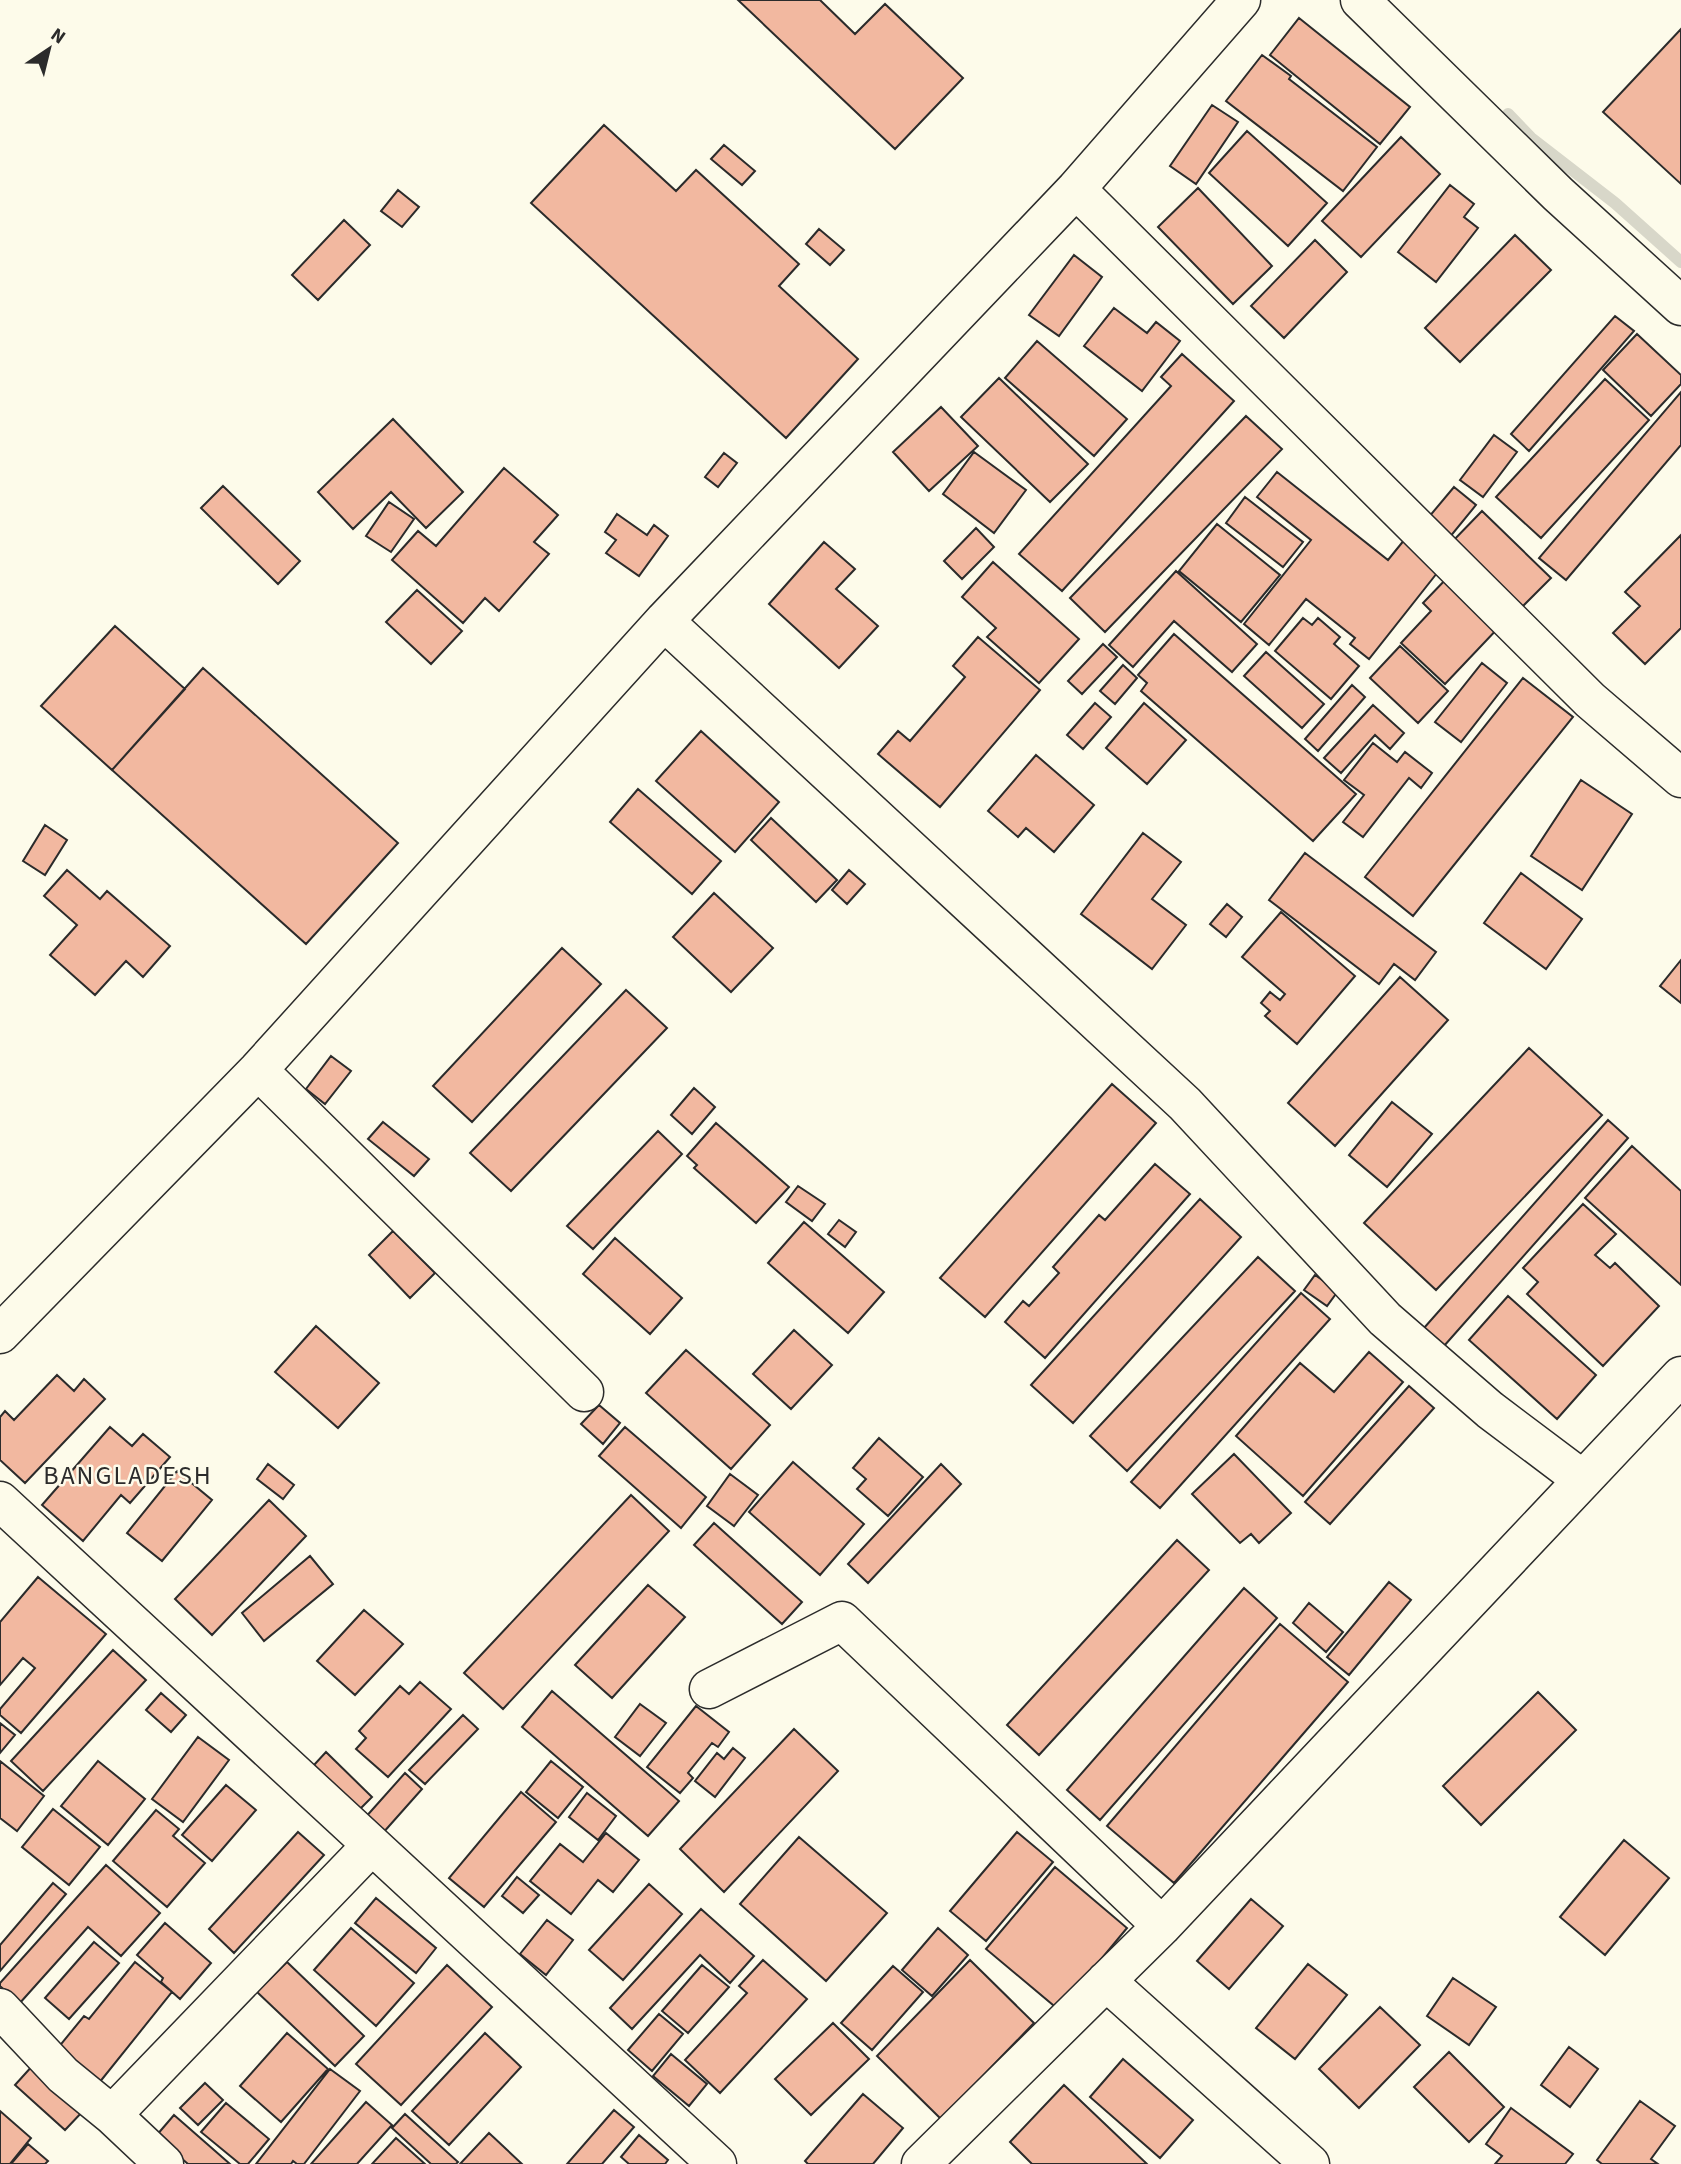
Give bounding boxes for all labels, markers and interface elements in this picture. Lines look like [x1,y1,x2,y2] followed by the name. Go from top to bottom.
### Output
[14,14,84,84] north arrow
[45,22,71,51] text: N
[43,1457,213,1494] district label: BANGLADESH

